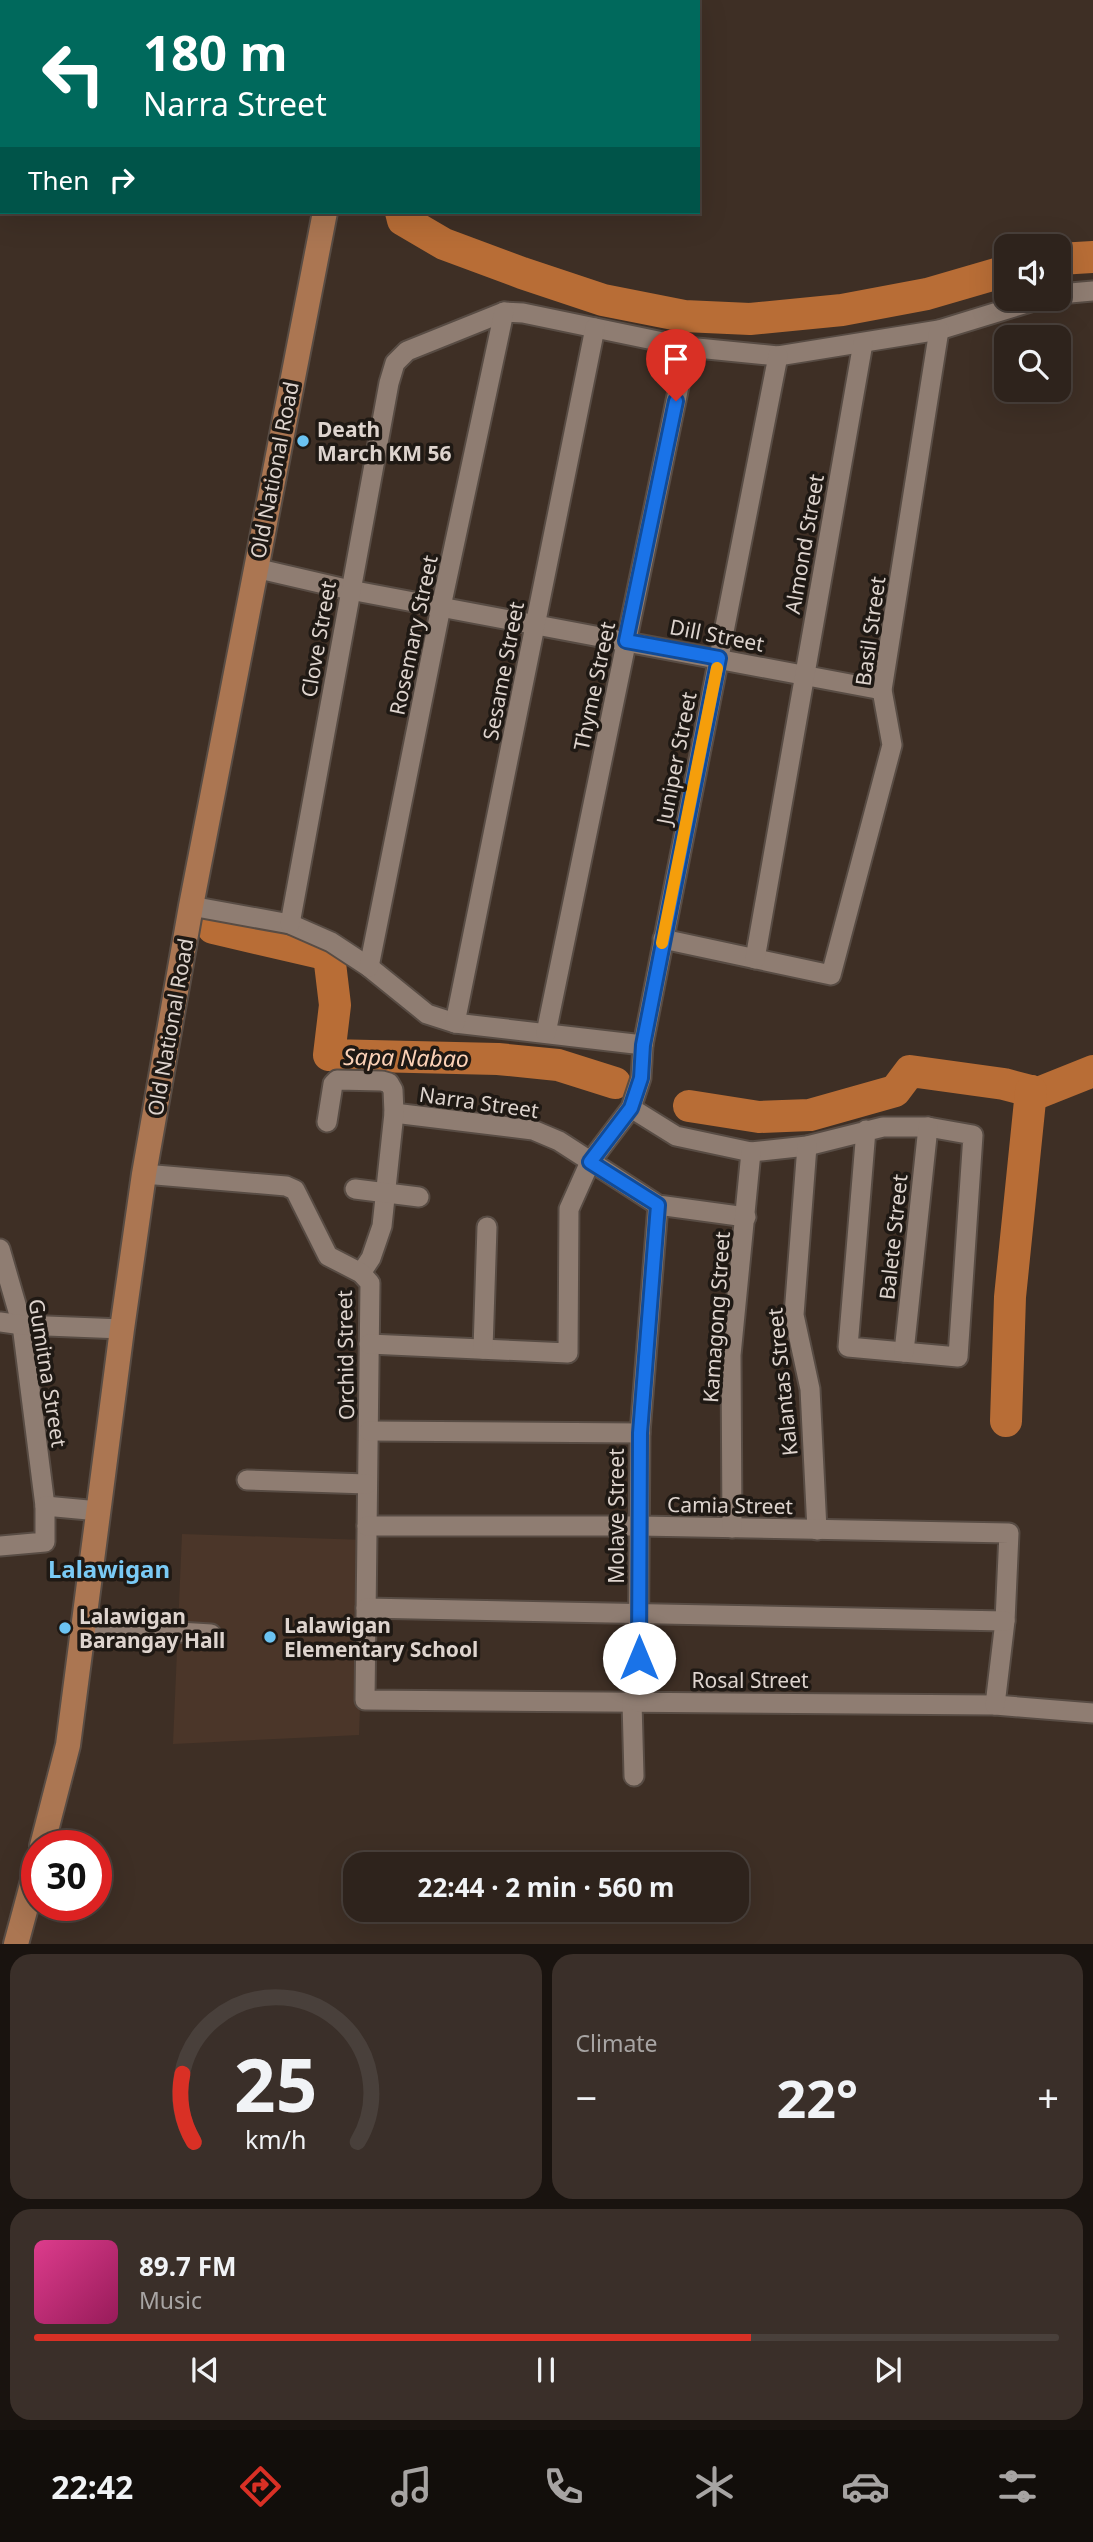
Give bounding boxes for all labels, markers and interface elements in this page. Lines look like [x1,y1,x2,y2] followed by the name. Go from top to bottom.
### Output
[143,19,288,85] text: 180 m
[28,28,119,119] icon: left
[143,82,327,125] text: Narra Street
[103,161,141,199] icon: right
[28,162,89,198] text: Then
[994,234,1071,402] map controls
[994,234,1071,311] button: sound
[994,325,1071,402] button: search
[646,329,706,401] pin
[657,340,695,378] icon: arrive
[243,379,305,561] street label: Old National Road
[317,415,452,467] place label: Death March KM 56
[295,433,311,449] marker: Death March KM 56
[778,472,830,616] street label: Almond Street
[382,552,444,717] street label: Rosemary Street
[848,574,892,688] street label: Basil Street
[294,578,342,699] street label: Clove Street
[476,599,530,743] street label: Sesame Street
[667,612,767,658] street label: Dill Street
[567,619,621,753] street label: Thyme Street
[649,689,703,829] street label: Juniper Street
[141,936,199,1118] street label: Old National Road
[343,1040,469,1074] water label: Sapa Nabao
[417,1080,541,1124] street label: Narra Street
[872,1172,914,1301] street label: Balete Street
[696,1230,736,1404] street label: Kamagong Street
[330,1289,360,1420] street label: Orchid Street
[22,1297,74,1450] street label: Gumitna Street
[760,1306,804,1457] street label: Kalantas Street
[602,1448,630,1584] street label: Molave Street
[667,1490,794,1520] street label: Camia Street
[48,1552,170,1585] district label: Lalawigan
[79,1602,225,1654] place label: Lalawigan Barangay Hall
[284,1611,478,1663] place label: Lalawigan Elementary School
[57,1620,73,1636] marker: Lalawigan Barangay Hall
[602,1621,676,1695] position arrow
[262,1629,278,1645] marker: Lalawigan Elementary School
[691,1666,809,1694] street label: Rosal Street
[21,1830,112,1921] speed limit sign: 30
[418,1869,674,1905] text: 22:44 · 2 min · 560 m
[576,2027,658,2059] text: Climate
[234,2035,317,2134] text: 25
[776,2062,858,2133] text: 22°
[576,2071,597,2123] text: −
[1037,2071,1059,2123] text: +
[245,2122,307,2156] text: km/h
[139,2248,236,2284] text: 89.7 FM
[139,2284,202,2316] text: Music
[186,2351,224,2389] icon: previous
[527,2351,565,2389] icon: pause
[869,2351,907,2389] icon: next
[236,2462,285,2511] icon: directions
[387,2462,436,2511] icon: music
[539,2462,588,2511] icon: phone
[690,2462,739,2511] icon: climate
[841,2462,890,2511] icon: car
[993,2462,1042,2511] icon: filters
[51,2465,133,2508] text: 22:42

